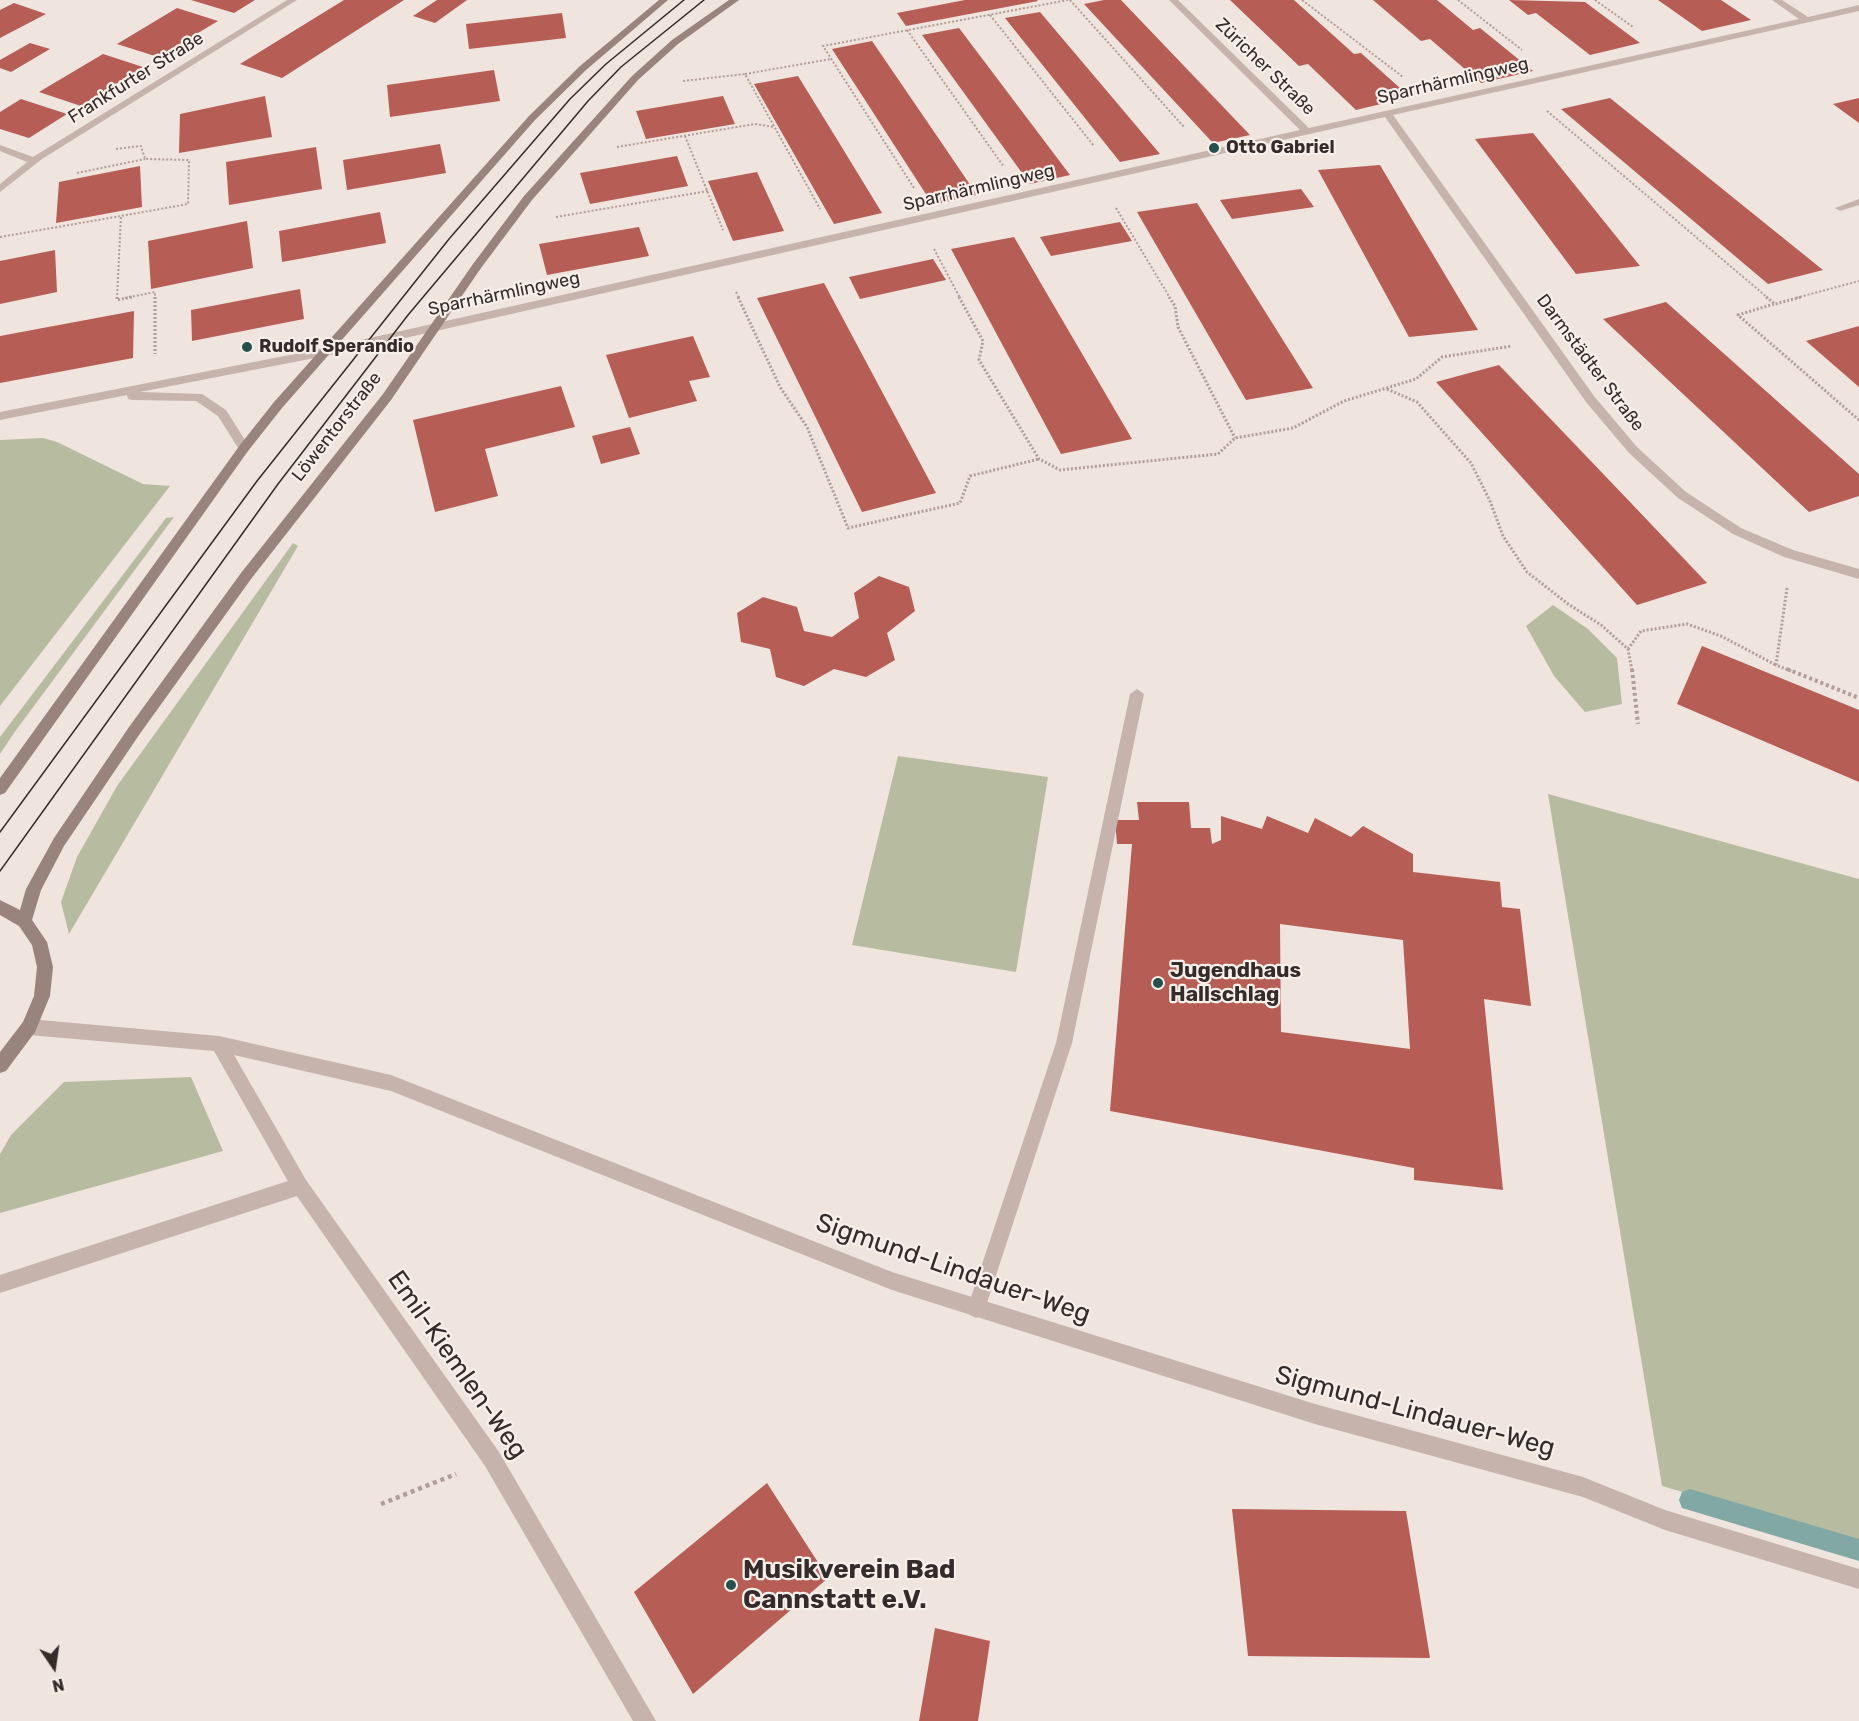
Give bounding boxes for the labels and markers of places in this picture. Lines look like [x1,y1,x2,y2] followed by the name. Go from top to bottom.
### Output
[1226,137,1335,159] place label: Otto Gabriel
[1207,141,1221,155] marker: Otto Gabriel
[259,336,414,358] place label: Rudolf Sperandio
[240,340,254,354] marker: Rudolf Sperandio
[1170,958,1301,1008] place label: Jugendhaus Hallschlag
[1151,976,1165,990] marker: Jugendhaus Hallschlag
[743,1554,955,1616] place label: Musikverein Bad Cannstatt e.V.
[724,1578,738,1592] marker: Musikverein Bad Cannstatt e.V.

